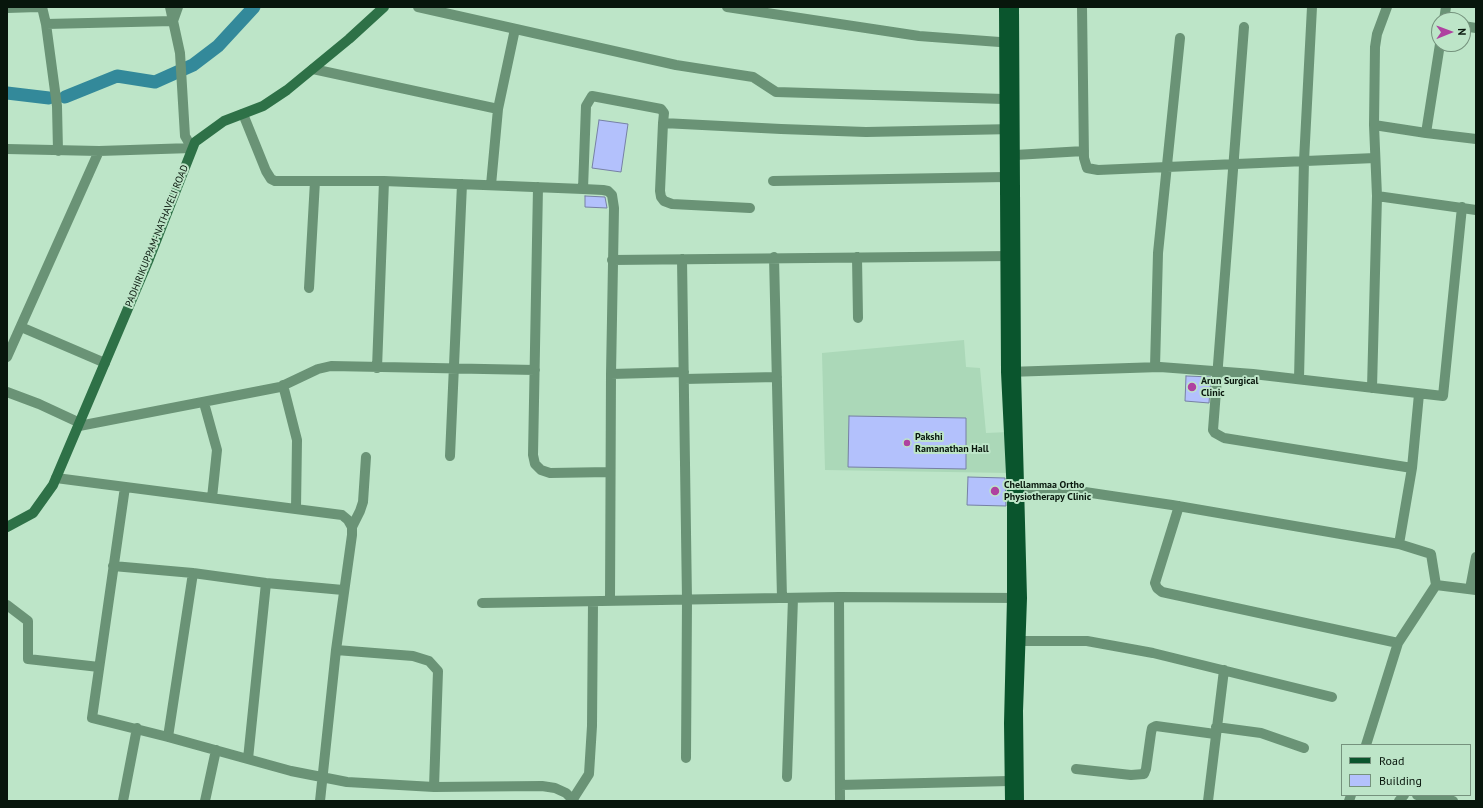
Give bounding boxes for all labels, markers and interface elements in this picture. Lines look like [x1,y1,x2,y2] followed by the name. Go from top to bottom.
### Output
[1431,12,1471,52] north arrow
[1455,28,1469,36] text: N
[123,163,191,309] street label: PADHIRIKUPPAM-NATHAVELI ROAD
[1201,375,1258,398] place label: Arun Surgical Clinic
[1186,381,1198,393] marker: Arun Surgical Clinic
[915,431,989,454] place label: Pakshi Ramanathan Hall
[902,438,912,448] marker: Pakshi Ramanathan Hall
[1004,479,1091,502] place label: Chellammaa Ortho Physiotherapy Clinic
[989,485,1001,497] marker: Chellammaa Ortho Physiotherapy Clinic
[1341,744,1471,796] legend
[1379,753,1404,768] text: Road
[1379,773,1422,788] text: Building

